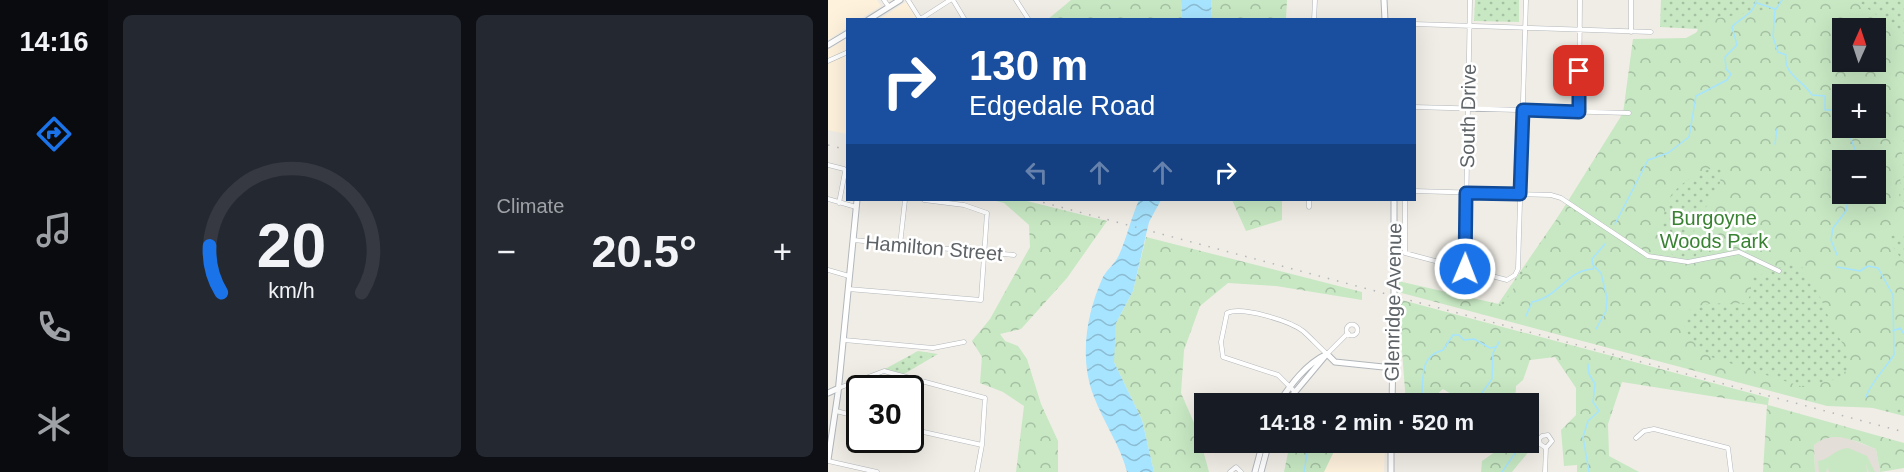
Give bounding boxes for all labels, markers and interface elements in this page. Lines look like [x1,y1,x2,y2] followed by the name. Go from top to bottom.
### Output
[1832,18,1886,72] north arrow
[1832,18,1886,204] map controls
[19,27,89,57] text: 14:16
[870,42,948,120] icon: right
[969,42,1088,89] text: 130 m
[1553,45,1604,96] pin
[1562,54,1595,87] icon: arrive
[1456,64,1480,168] street label: South Drive
[1832,84,1886,138] button: +
[969,91,1155,121] text: Edgedale Road
[33,113,75,155] icon: directions
[1832,150,1886,204] button: −
[1020,156,1053,189] icon: left
[1083,156,1116,189] icon: ahead
[1146,156,1179,189] icon: ahead
[1209,156,1242,189] icon: right
[497,195,564,217] text: Climate
[1660,207,1769,252] park label: Burgoyne Woods Park
[33,209,75,251] icon: music
[257,211,326,280] text: 20
[1381,222,1405,382] street label: Glenridge Avenue
[591,226,697,277] text: 20.5°
[864,231,1004,265] street label: Hamilton Street
[497,233,516,270] text: −
[773,233,792,270] text: +
[1433,237,1497,301] position arrow
[269,279,315,303] text: km/h
[33,306,75,348] icon: phone
[846,375,924,453] speed limit sign: 30
[33,403,75,445] icon: climate
[1259,410,1474,435] text: 14:18 · 2 min · 520 m

